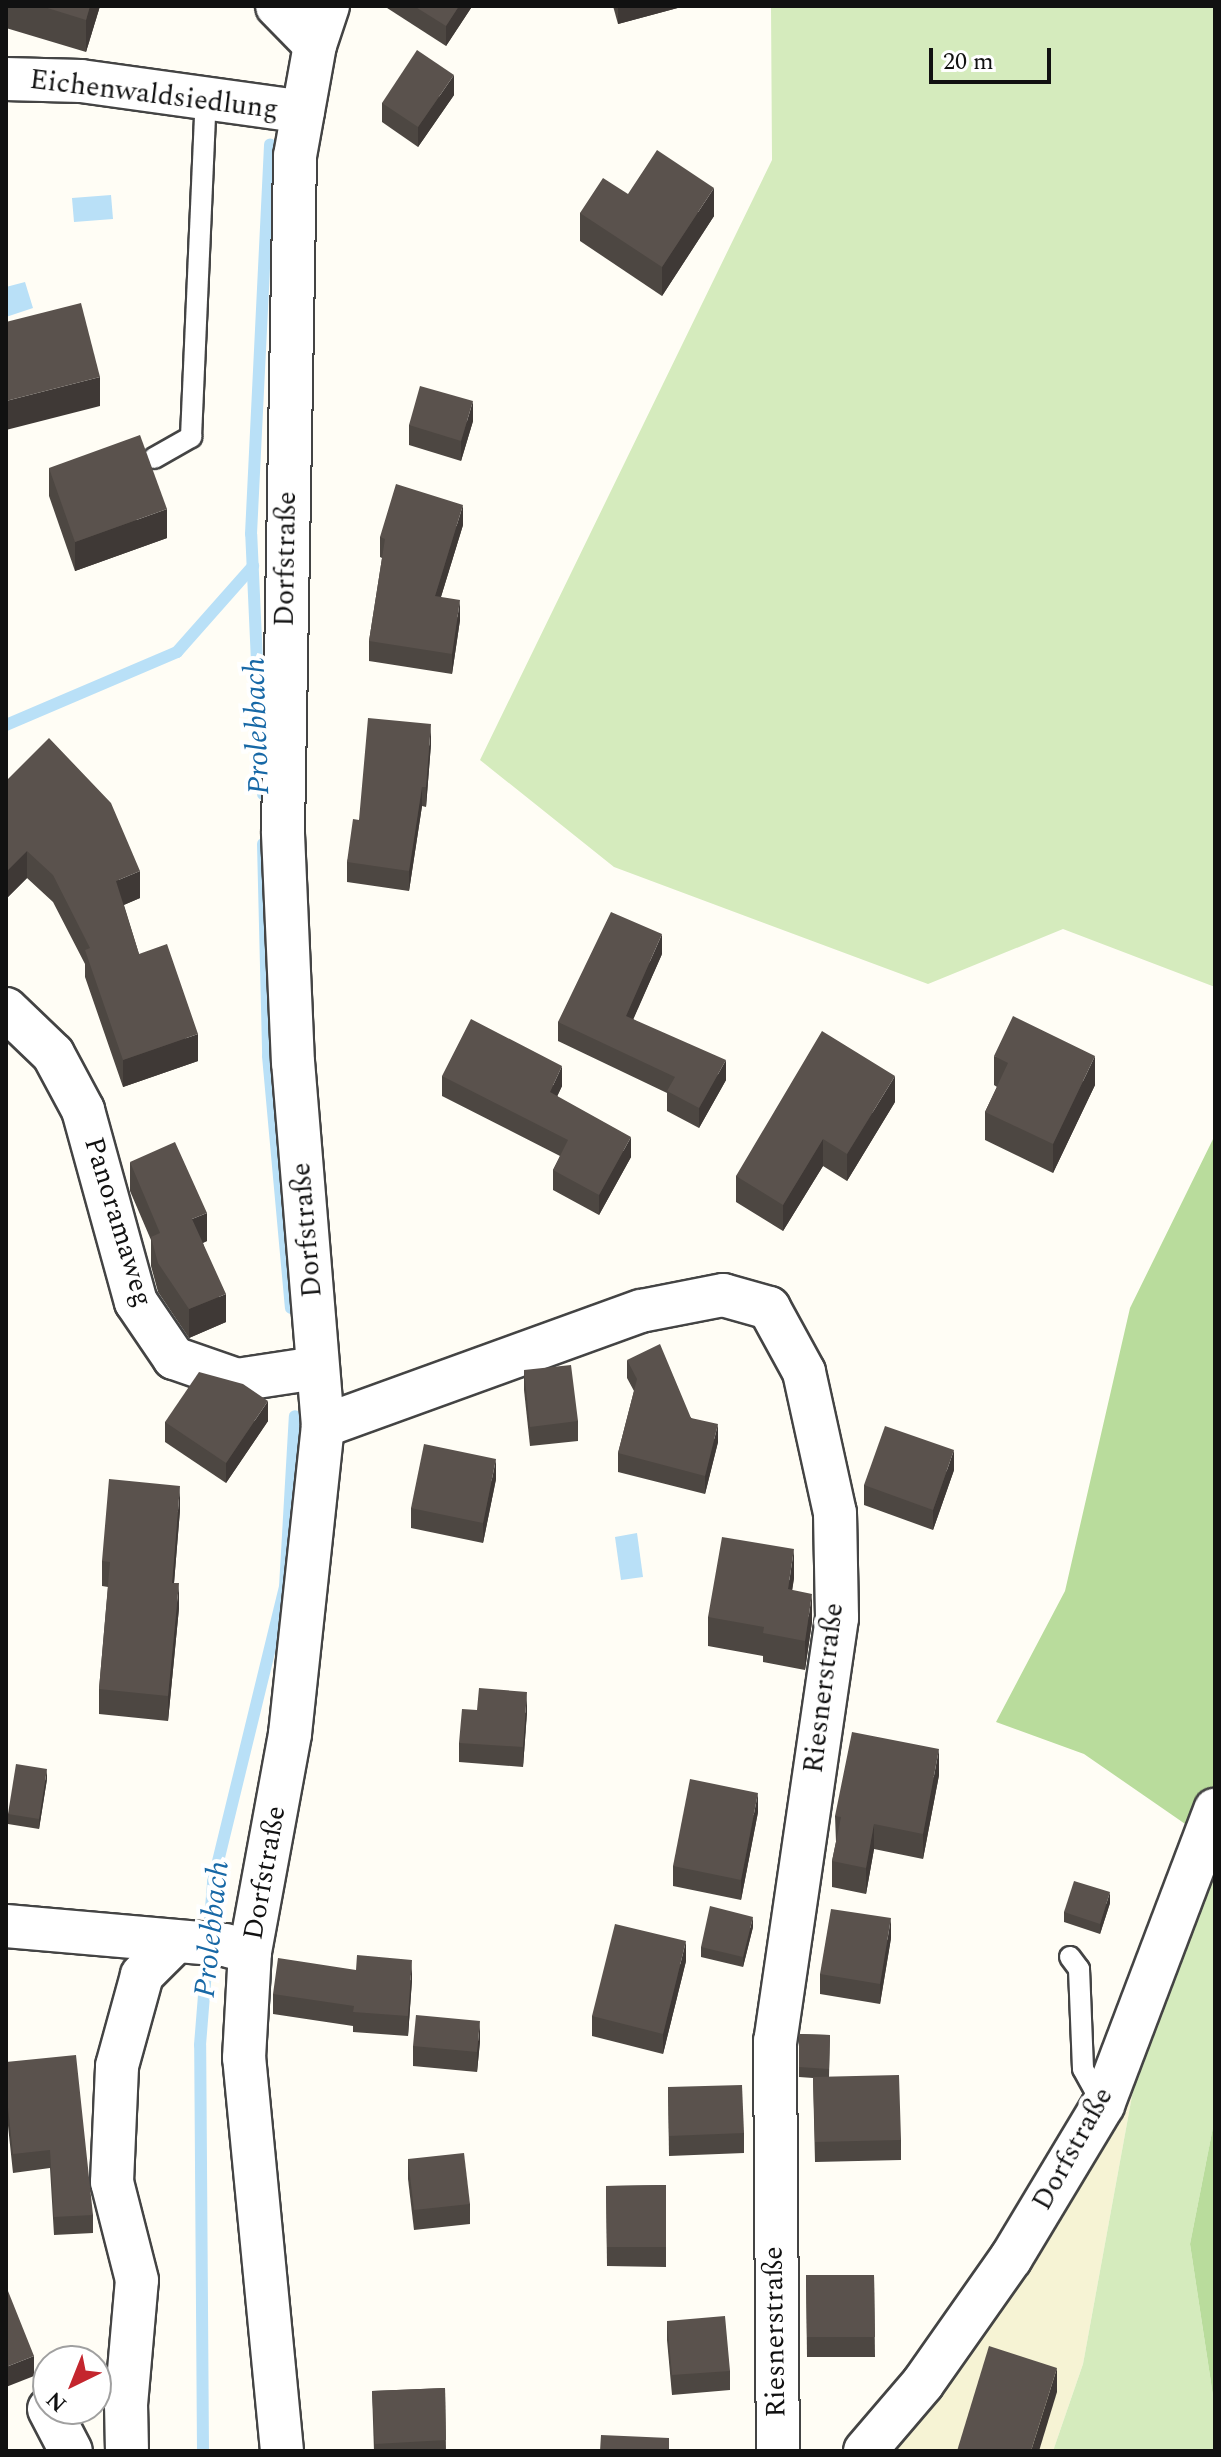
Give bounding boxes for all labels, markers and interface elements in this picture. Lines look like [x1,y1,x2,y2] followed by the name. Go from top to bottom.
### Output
[933,32,1055,82] scale bar
[943,44,994,80] text: 20 m
[28,63,280,127] street label: Eichenwaldsiedlung
[268,491,304,627] street label: Dorfstraße
[237,657,277,795] water label: Prolebbach
[76,1133,160,1311] street label: Panoramaweg
[284,1161,330,1299] street label: Dorfstraße
[797,1601,851,1775] street label: Riesnerstraße
[237,1803,293,1943] street label: Dorfstraße
[187,1859,237,1999] water label: Prolebbach
[1026,2082,1120,2216] street label: Dorfstraße
[757,2246,793,2418] street label: Riesnerstraße
[32,2345,112,2425] north arrow
[39,2383,74,2420] text: N

